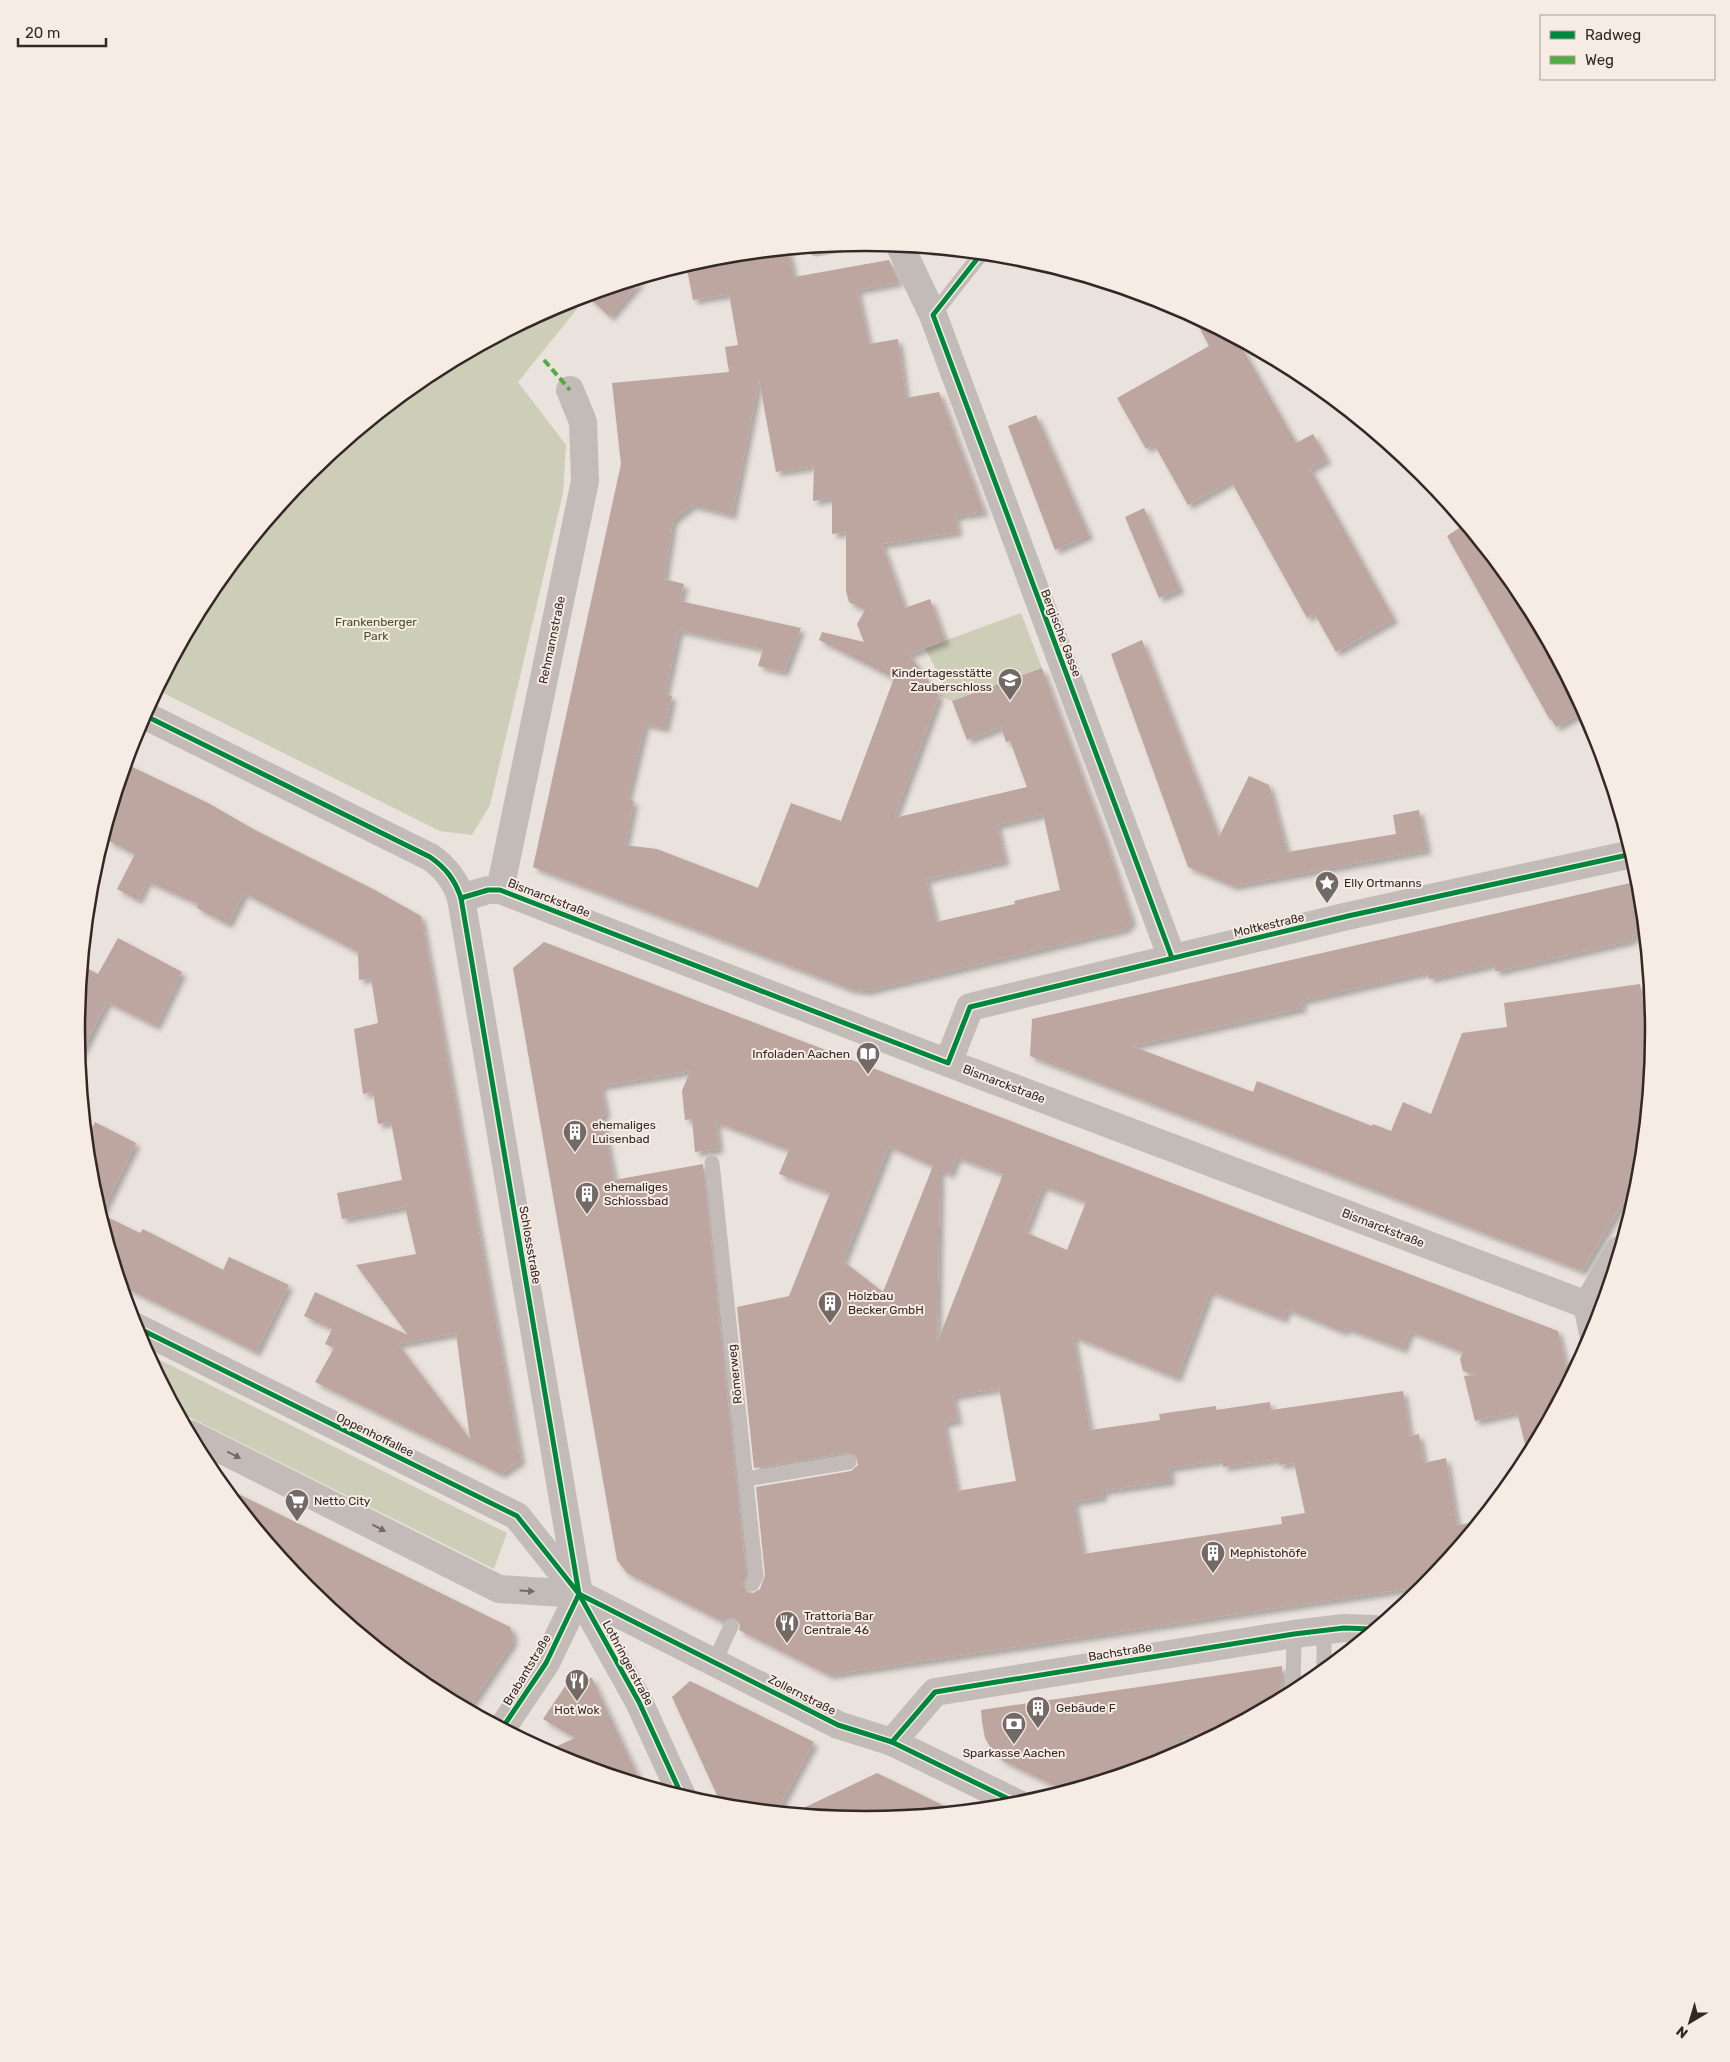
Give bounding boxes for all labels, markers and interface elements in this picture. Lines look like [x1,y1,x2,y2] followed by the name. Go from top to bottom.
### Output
[18,15,105,47] scale bar
[1540,15,1715,80] legend
[25,24,60,42] text: 20 m
[1585,26,1641,44] text: Radweg
[1585,51,1614,69] text: Weg
[1038,587,1084,679] street label: Bergische Gasse
[536,595,568,685] street label: Rehmannstraße
[335,615,417,643] park label: Frankenberger Park
[891,666,992,694] place label: Kindertagesstätte Zauberschloss
[997,667,1023,701] school or university icon: Kindertagesstätte Zauberschloss
[1314,870,1340,904] place icon: Elly Ortmanns
[506,876,592,920] street label: Bismarckstraße
[1344,876,1422,890] place label: Elly Ortmanns
[1232,910,1306,940] street label: Moltkestraße
[855,1041,881,1075] library icon: Infoladen Aachen
[752,1047,850,1061] place label: Infoladen Aachen
[961,1062,1047,1106] street label: Bismarckstraße
[592,1118,656,1146] place label: ehemaliges Luisenbad
[562,1119,588,1153] building icon: ehemaliges Luisenbad
[604,1180,668,1208] place label: ehemaliges Schlossbad
[574,1181,600,1215] building icon: ehemaliges Schlossbad
[516,1205,544,1285] street label: Schlossstraße
[1340,1206,1426,1250] street label: Bismarckstraße
[848,1289,924,1317] place label: Holzbau Becker GmbH
[817,1290,843,1324] building icon: Holzbau Becker GmbH
[725,1343,745,1405] street label: Römerweg
[334,1410,416,1460] street label: Oppenhoffallee
[227,1451,241,1459] one-way arrow
[284,1488,310,1522] supermarket icon: Netto City
[314,1494,371,1508] place label: Netto City
[372,1524,386,1532] one-way arrow
[1200,1540,1226,1574] building icon: Mephistohöfe
[1230,1546,1307,1560] place label: Mephistohöfe
[519,1587,535,1595] one-way arrow
[804,1609,874,1637] place label: Trattoria Bar Centrale 46
[774,1610,800,1644] restaurant icon: Trattoria Bar Centrale 46
[600,1618,656,1708] street label: Lothringerstraße
[500,1632,554,1708] street label: Brabantstraße
[1087,1640,1153,1664] street label: Bachstraße
[564,1668,590,1702] restaurant icon: Hot Wok
[766,1672,838,1718] street label: Zollernstraße
[1025,1695,1051,1729] building icon: Gebäude F
[1056,1701,1116,1715] place label: Gebäude F
[554,1703,600,1717] place label: Hot Wok
[1001,1711,1027,1745] bank icon: Sparkasse Aachen
[963,1746,1065,1760] place label: Sparkasse Aachen
[1665,1997,1715,2047] north arrow
[1673,2022,1692,2042] text: N

